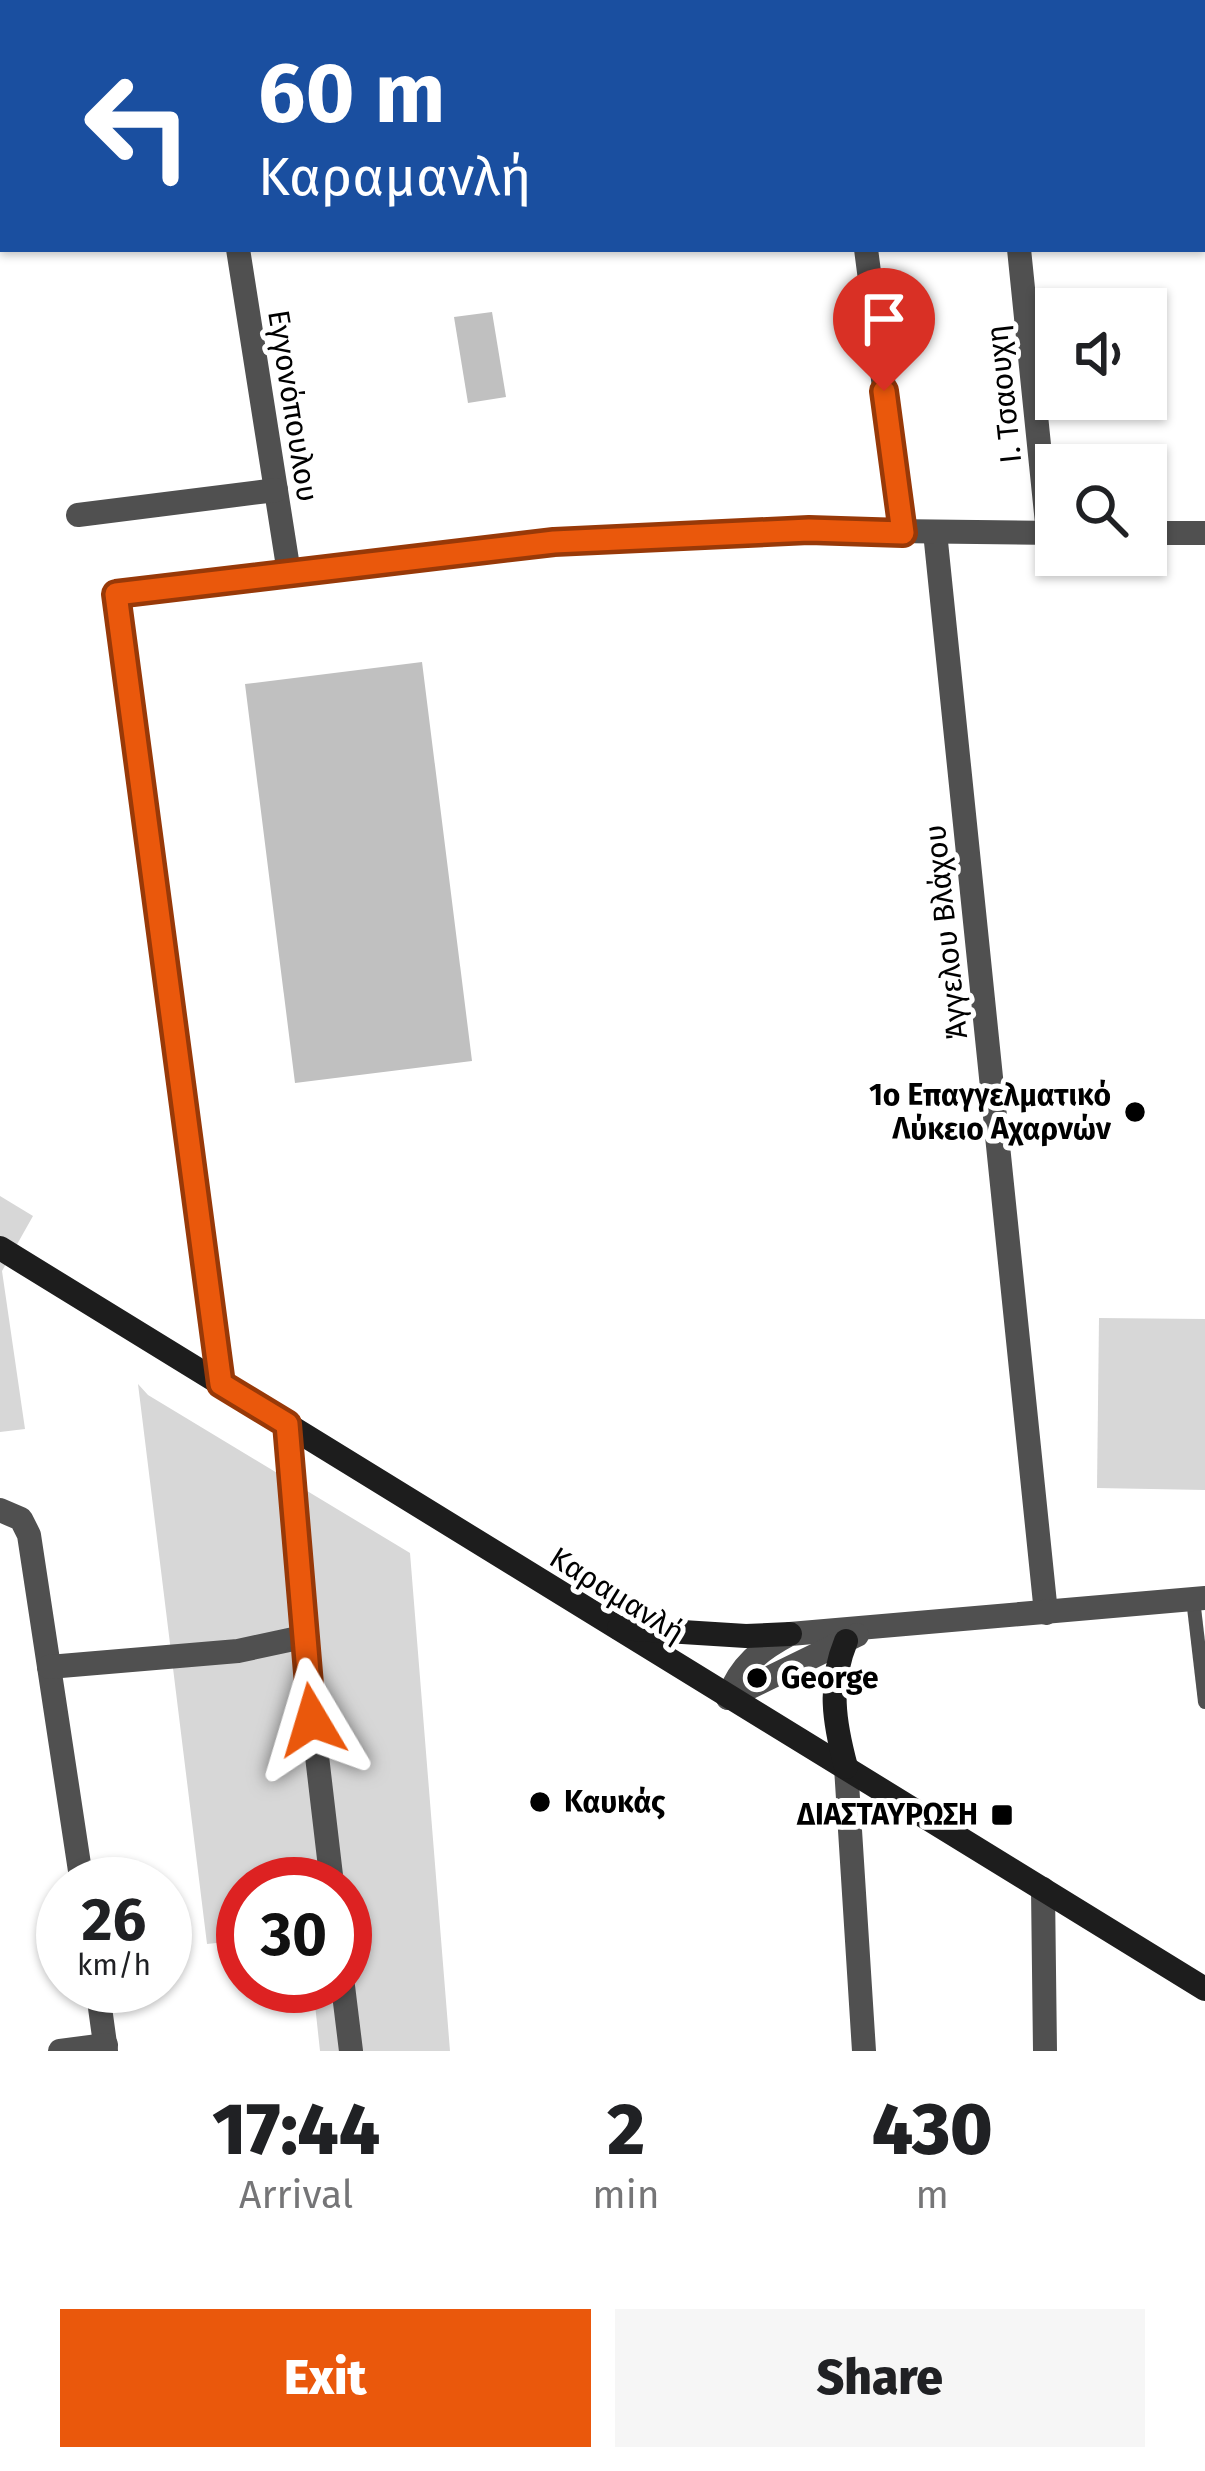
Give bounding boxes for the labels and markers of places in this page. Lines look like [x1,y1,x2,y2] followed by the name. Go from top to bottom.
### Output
[833,268,935,391] pin
[869,1077,1112,1147] place label: 1ο Επαγγελματικό Λύκειο Αχαρνών
[1122,1099,1148,1125] marker: 1ο Επαγγελματικό Λύκειο Αχαρνών
[781,1660,879,1696] place label: George
[744,1665,770,1691] marker: George
[564,1784,666,1820] place label: Καυκάς
[527,1789,553,1815] marker: Καυκάς
[796,1797,978,1833] place label: ΔΙΑΣΤΑΥΡΩΣΗ
[989,1802,1015,1828] marker: ΔΙΑΣΤΑΥΡΩΣΗ

